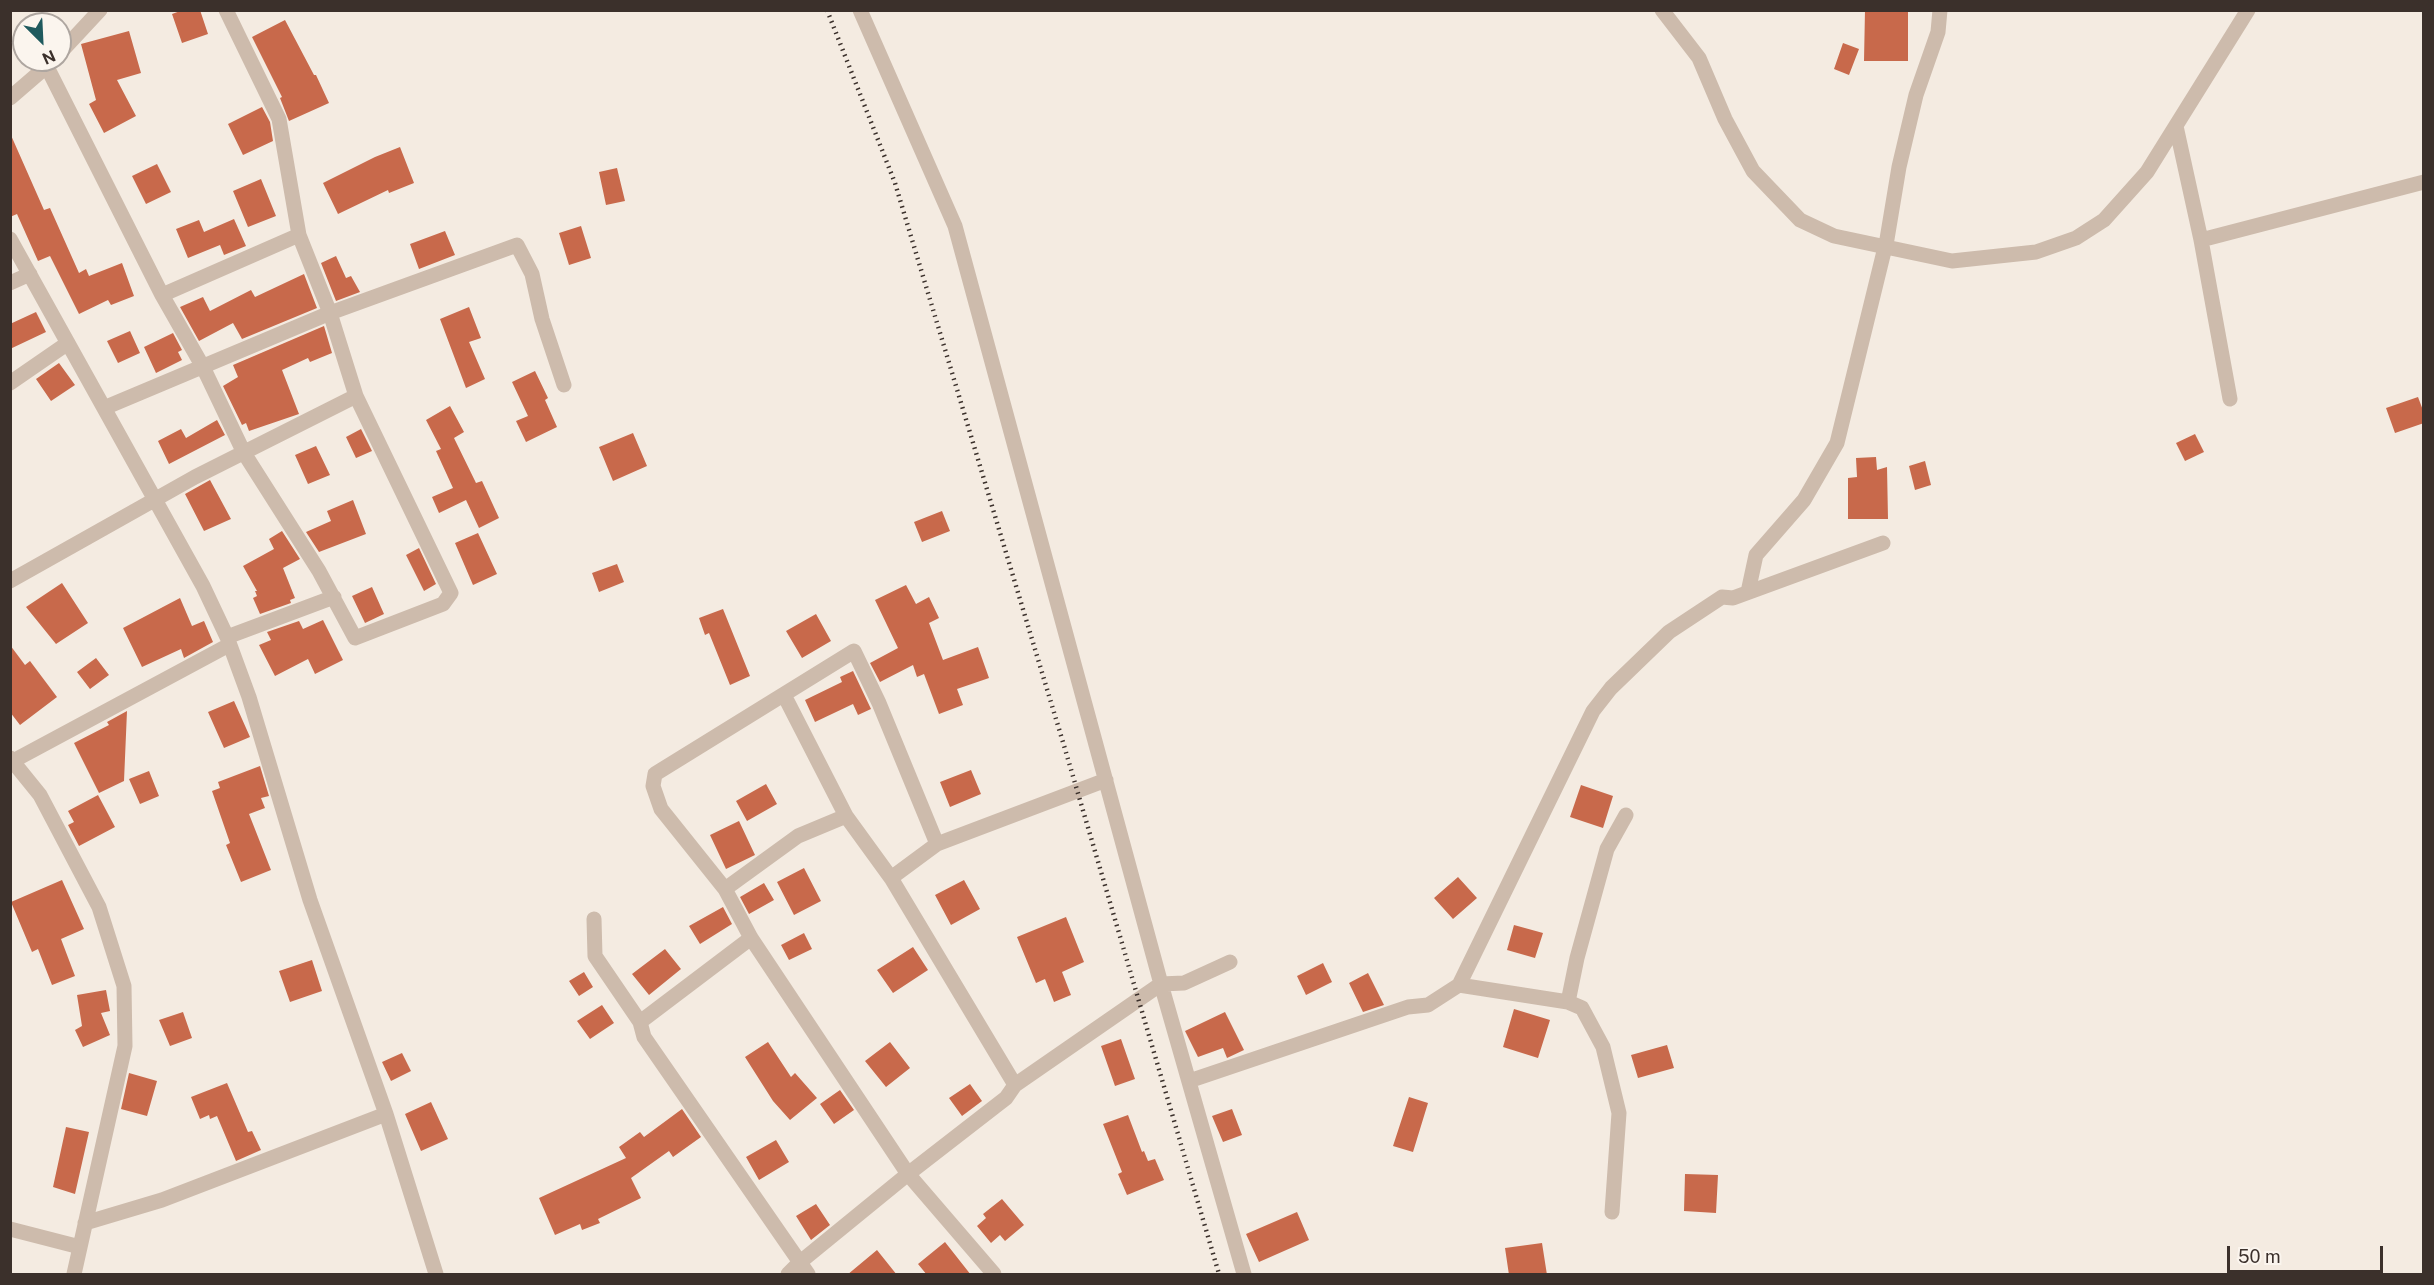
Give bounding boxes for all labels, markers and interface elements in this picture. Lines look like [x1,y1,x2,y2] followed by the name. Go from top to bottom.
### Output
[12,12,72,72] north arrow
[39,46,58,68] text: N
[2230,1234,2386,1272] scale bar
[2238,1246,2281,1267] text: 50 m

